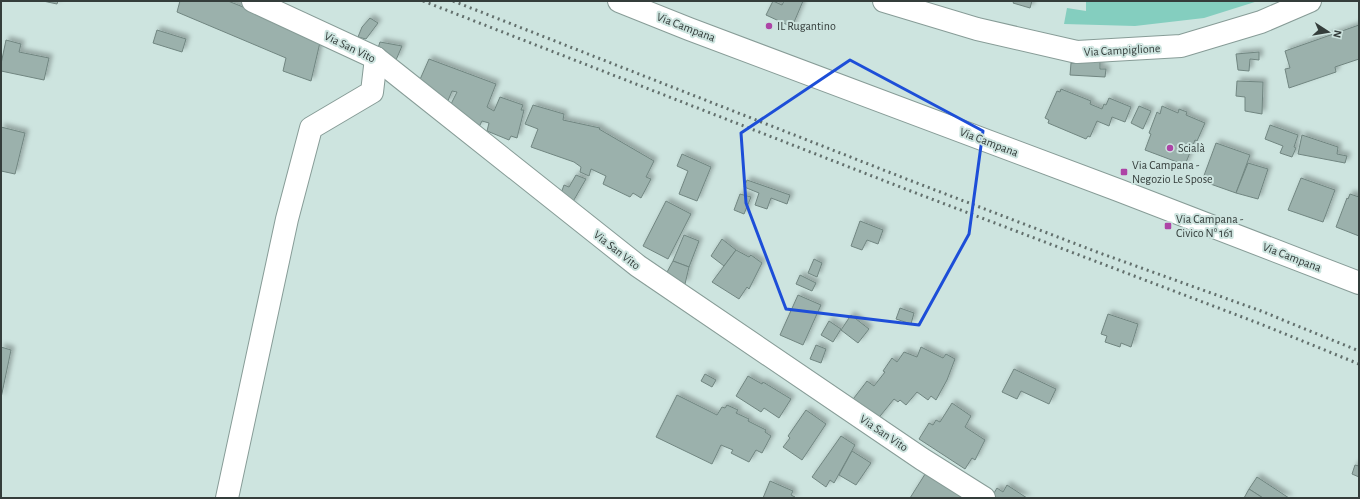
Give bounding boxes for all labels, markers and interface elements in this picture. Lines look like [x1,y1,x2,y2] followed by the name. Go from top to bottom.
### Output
[655,10,717,44] street label: Via Campana
[1308,12,1348,52] north arrow
[777,20,836,32] place label: IL Rugantino
[764,21,774,31] marker: IL Rugantino
[322,29,378,65] street label: Via San Vito
[1331,29,1343,39] text: N
[1083,42,1161,58] street label: Via Campiglione
[958,125,1020,159] street label: Via Campana
[1178,142,1205,154] place label: Scialà
[1165,143,1175,153] marker: Scialà
[1132,159,1213,185] place label: Via Campana - Negozio Le Spose
[1119,167,1129,177] marker: Via Campana - Negozio Le Spose
[1176,213,1244,239] place label: Via Campana - Civico N° 161
[1163,221,1173,231] marker: Via Campana - Civico N° 161
[591,228,643,272] street label: Via San Vito
[1261,240,1323,274] street label: Via Campana
[858,413,910,454] street label: Via San Vito

